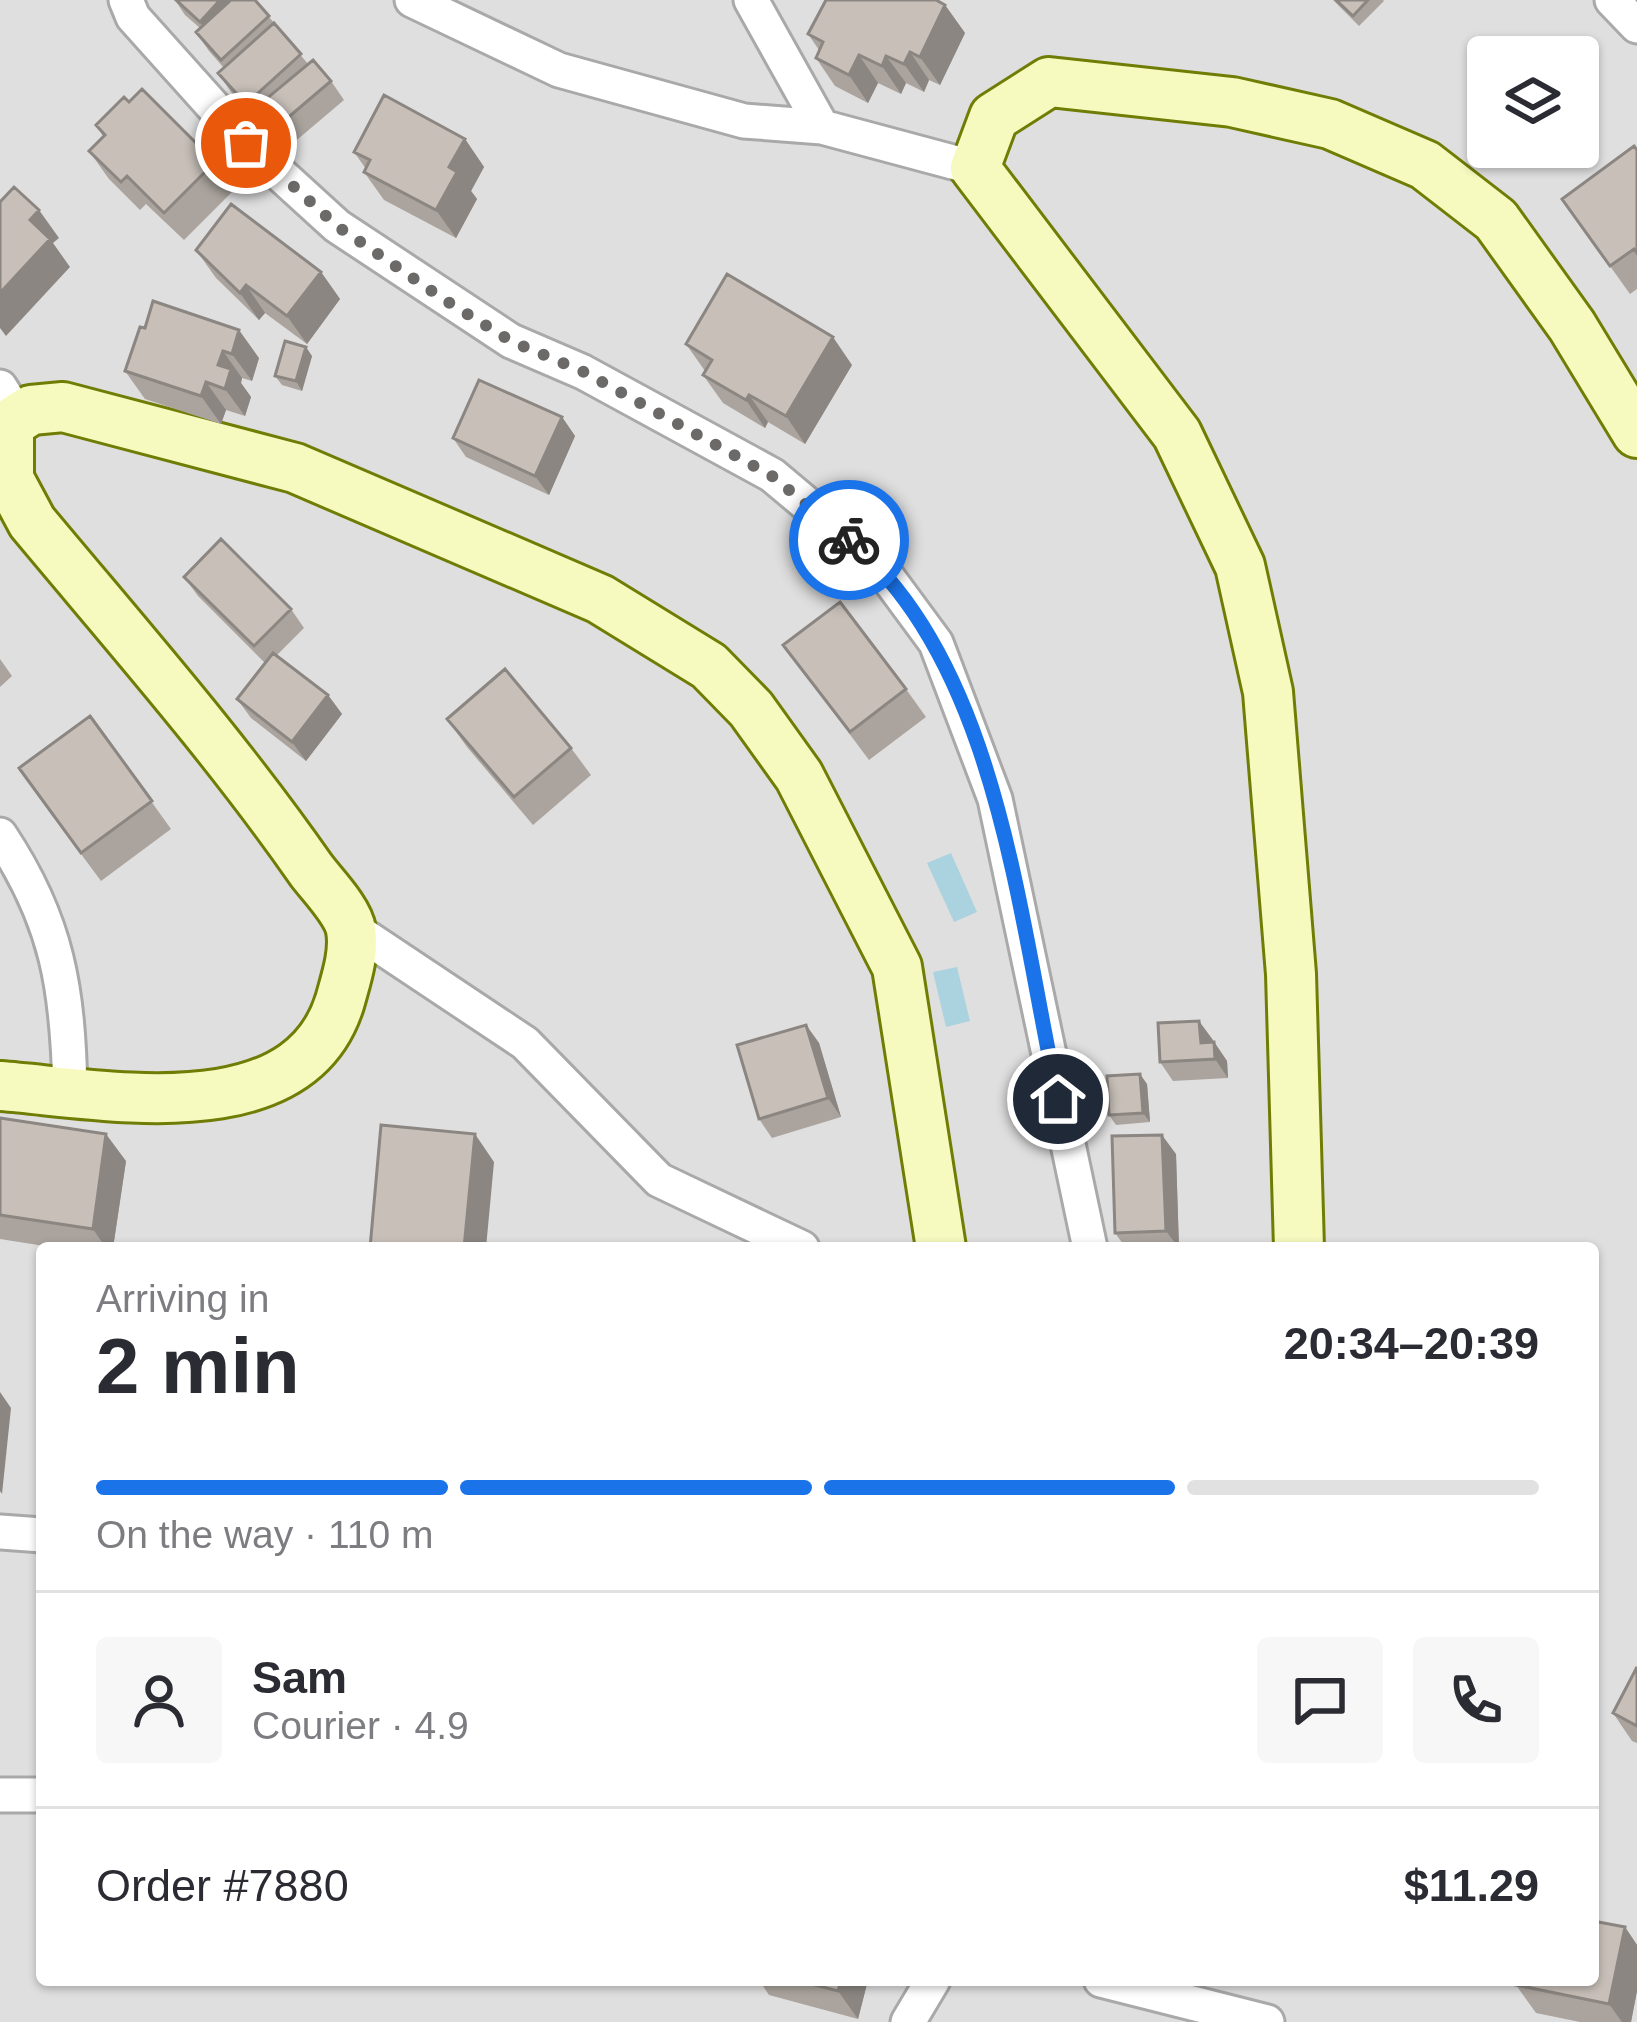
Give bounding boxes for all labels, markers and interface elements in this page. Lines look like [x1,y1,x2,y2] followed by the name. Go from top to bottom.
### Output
[1467,36,1599,168] map controls
[1467,36,1599,168] button: layers
[195,92,297,194] pin
[213,110,279,176] icon: bag
[789,480,909,600] courier
[816,507,882,573] icon: bike
[1007,1048,1109,1150] pin
[1025,1066,1091,1132] icon: home
[96,1277,269,1320] text: Arriving in
[1284,1318,1539,1369] text: 20:34–20:39
[96,1322,300,1410] text: 2 min
[96,1513,433,1556] text: On the way · 110 m
[96,1637,222,1763] button: person
[1257,1637,1383,1763] button: chat
[1413,1637,1539,1763] button: phone
[252,1652,347,1703] text: Sam
[252,1704,469,1747] text: Courier · 4.9
[96,1860,349,1911] text: Order #7880
[1404,1860,1539,1911] text: $11.29

